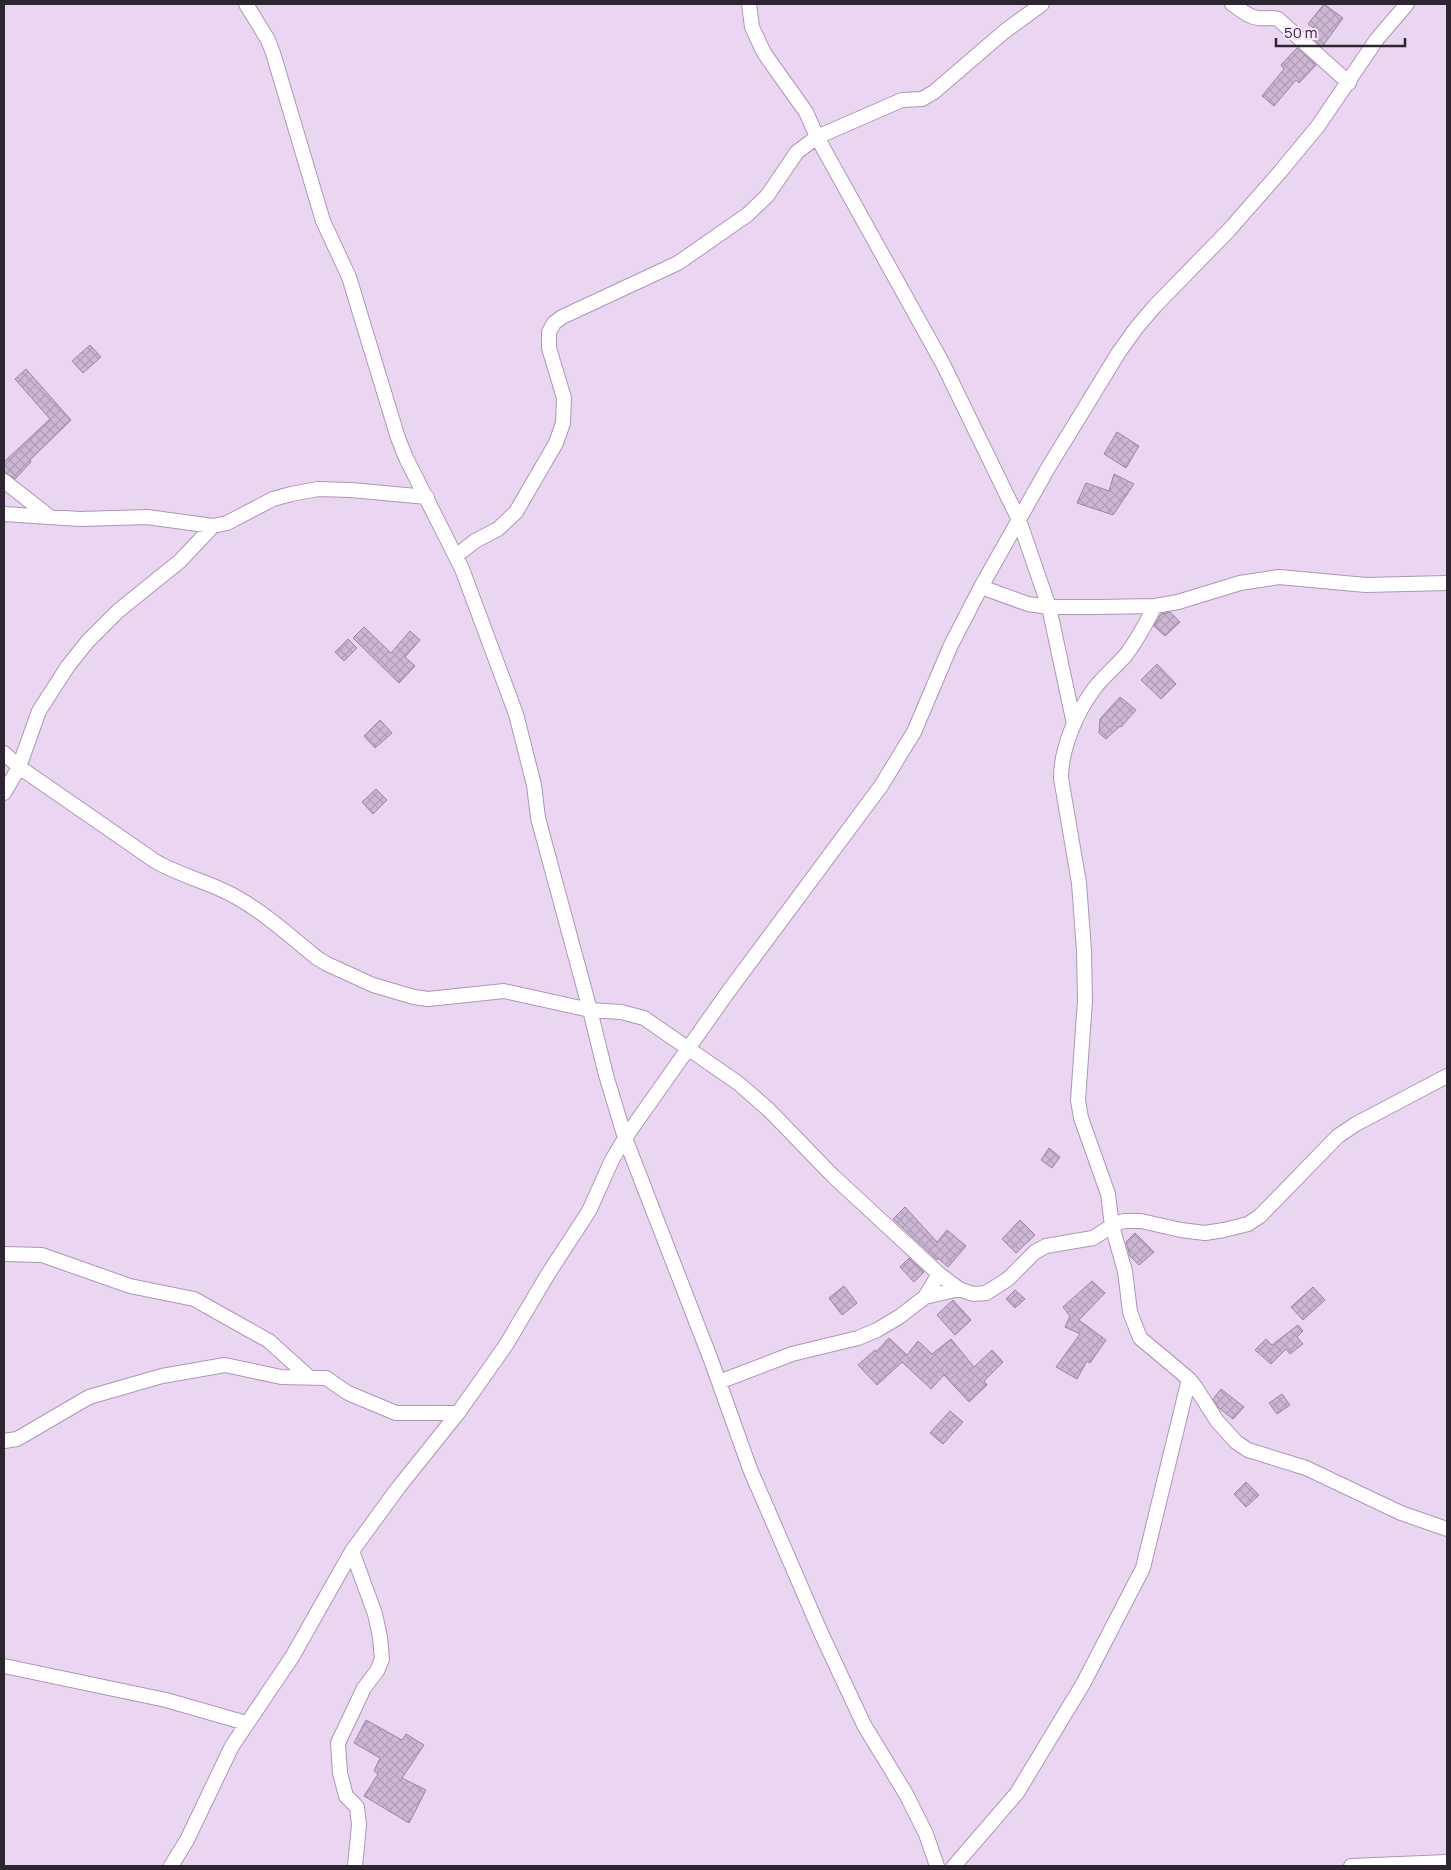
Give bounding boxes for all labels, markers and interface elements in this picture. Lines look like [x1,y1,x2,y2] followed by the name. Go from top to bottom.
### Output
[1276,15,1405,47] scale bar
[1284,22,1318,43] text: 50 m

